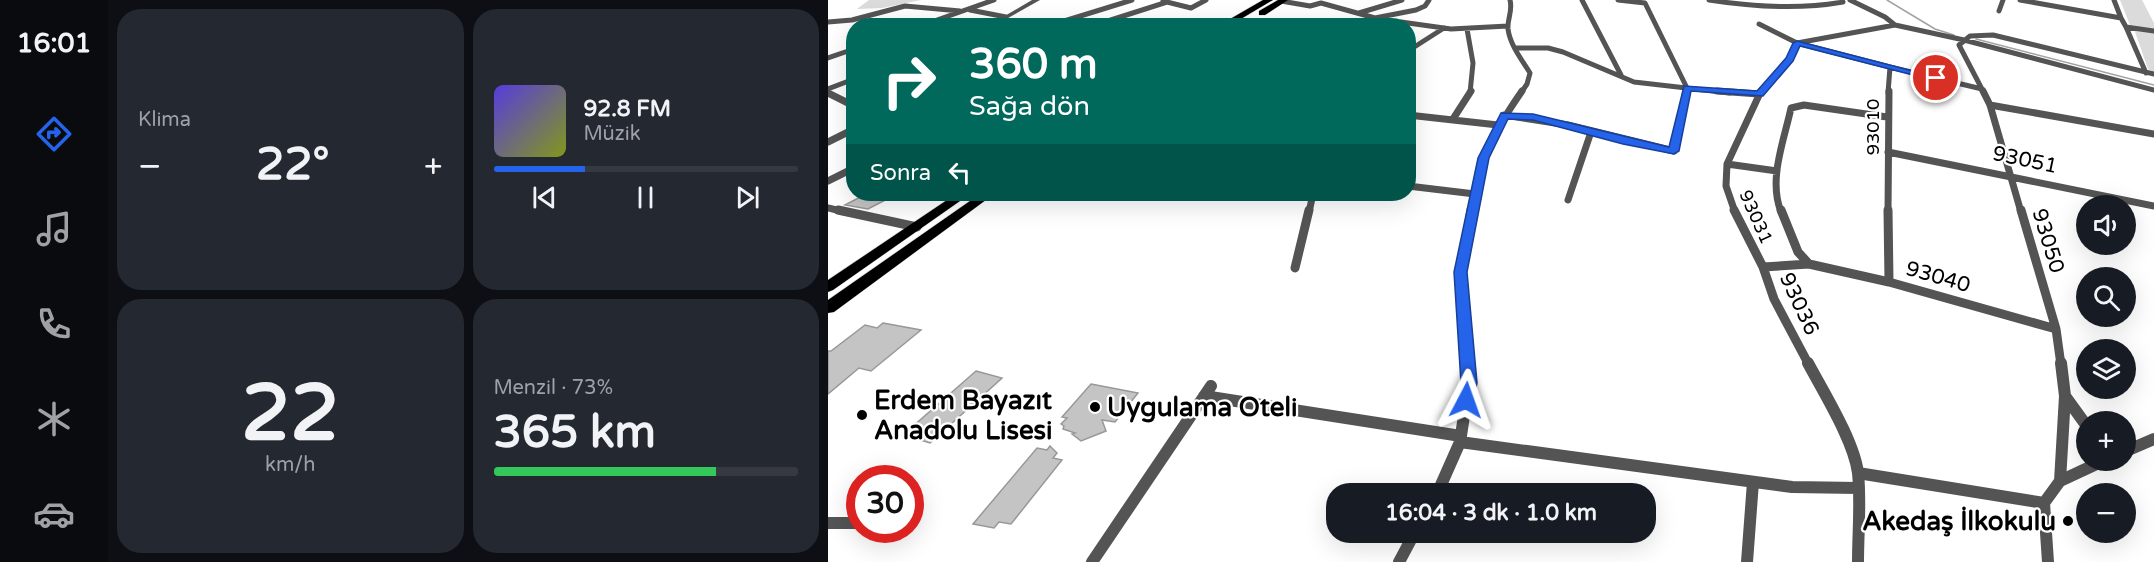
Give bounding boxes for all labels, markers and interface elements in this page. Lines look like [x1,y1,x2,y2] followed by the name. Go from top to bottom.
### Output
[17,27,91,60] text: 16:01
[969,39,1098,90] text: 360 m
[870,42,948,120] icon: right
[1910,52,1961,103] pin
[1919,61,1952,94] icon: arrive
[969,90,1090,123] text: Sağa dön
[584,96,671,122] text: 92.8 FM
[1862,99,1884,155] street label: 93010
[138,108,191,132] text: Klima
[33,113,75,155] icon: directions
[584,122,641,146] text: Müzik
[256,138,329,192] text: 22°
[1990,141,2060,179] street label: 93051
[138,147,162,186] text: −
[424,147,442,186] text: +
[943,156,976,189] icon: left
[870,160,931,186] text: Sonra
[528,181,561,214] icon: previous
[629,181,662,214] icon: pause
[731,181,764,214] icon: next
[1734,187,1778,247] street label: 93031
[2076,195,2136,543] map controls
[2076,195,2136,255] button: sound
[2026,206,2070,276] street label: 93050
[33,208,75,250] icon: music
[1903,256,1973,298] street label: 93040
[2076,267,2136,327] button: search
[1774,269,1824,339] street label: 93036
[33,303,75,345] icon: phone
[2076,339,2136,399] button: layers
[241,367,339,461] text: 22
[1434,368,1498,432] position arrow
[494,376,613,400] text: Menzil · 73%
[874,385,1053,446] place label: Erdem Bayazıt Anadolu Lisesi
[1107,392,1297,423] place label: Uygulama Oteli
[33,398,75,440] icon: climate
[1088,400,1102,414] marker: Uygulama Oteli
[494,406,656,460] text: 365 km
[855,408,869,422] marker: Erdem Bayazıt Anadolu Lisesi
[2076,411,2136,471] button: +
[265,453,315,477] text: km/h
[846,465,924,543] speed limit sign: 30
[2076,483,2136,543] button: −
[33,493,75,535] icon: car
[1385,500,1597,526] text: 16:04 · 3 dk · 1.0 km
[1862,506,2056,537] place label: Akedaş İlkokulu
[2061,514,2075,528] marker: Akedaş İlkokulu

